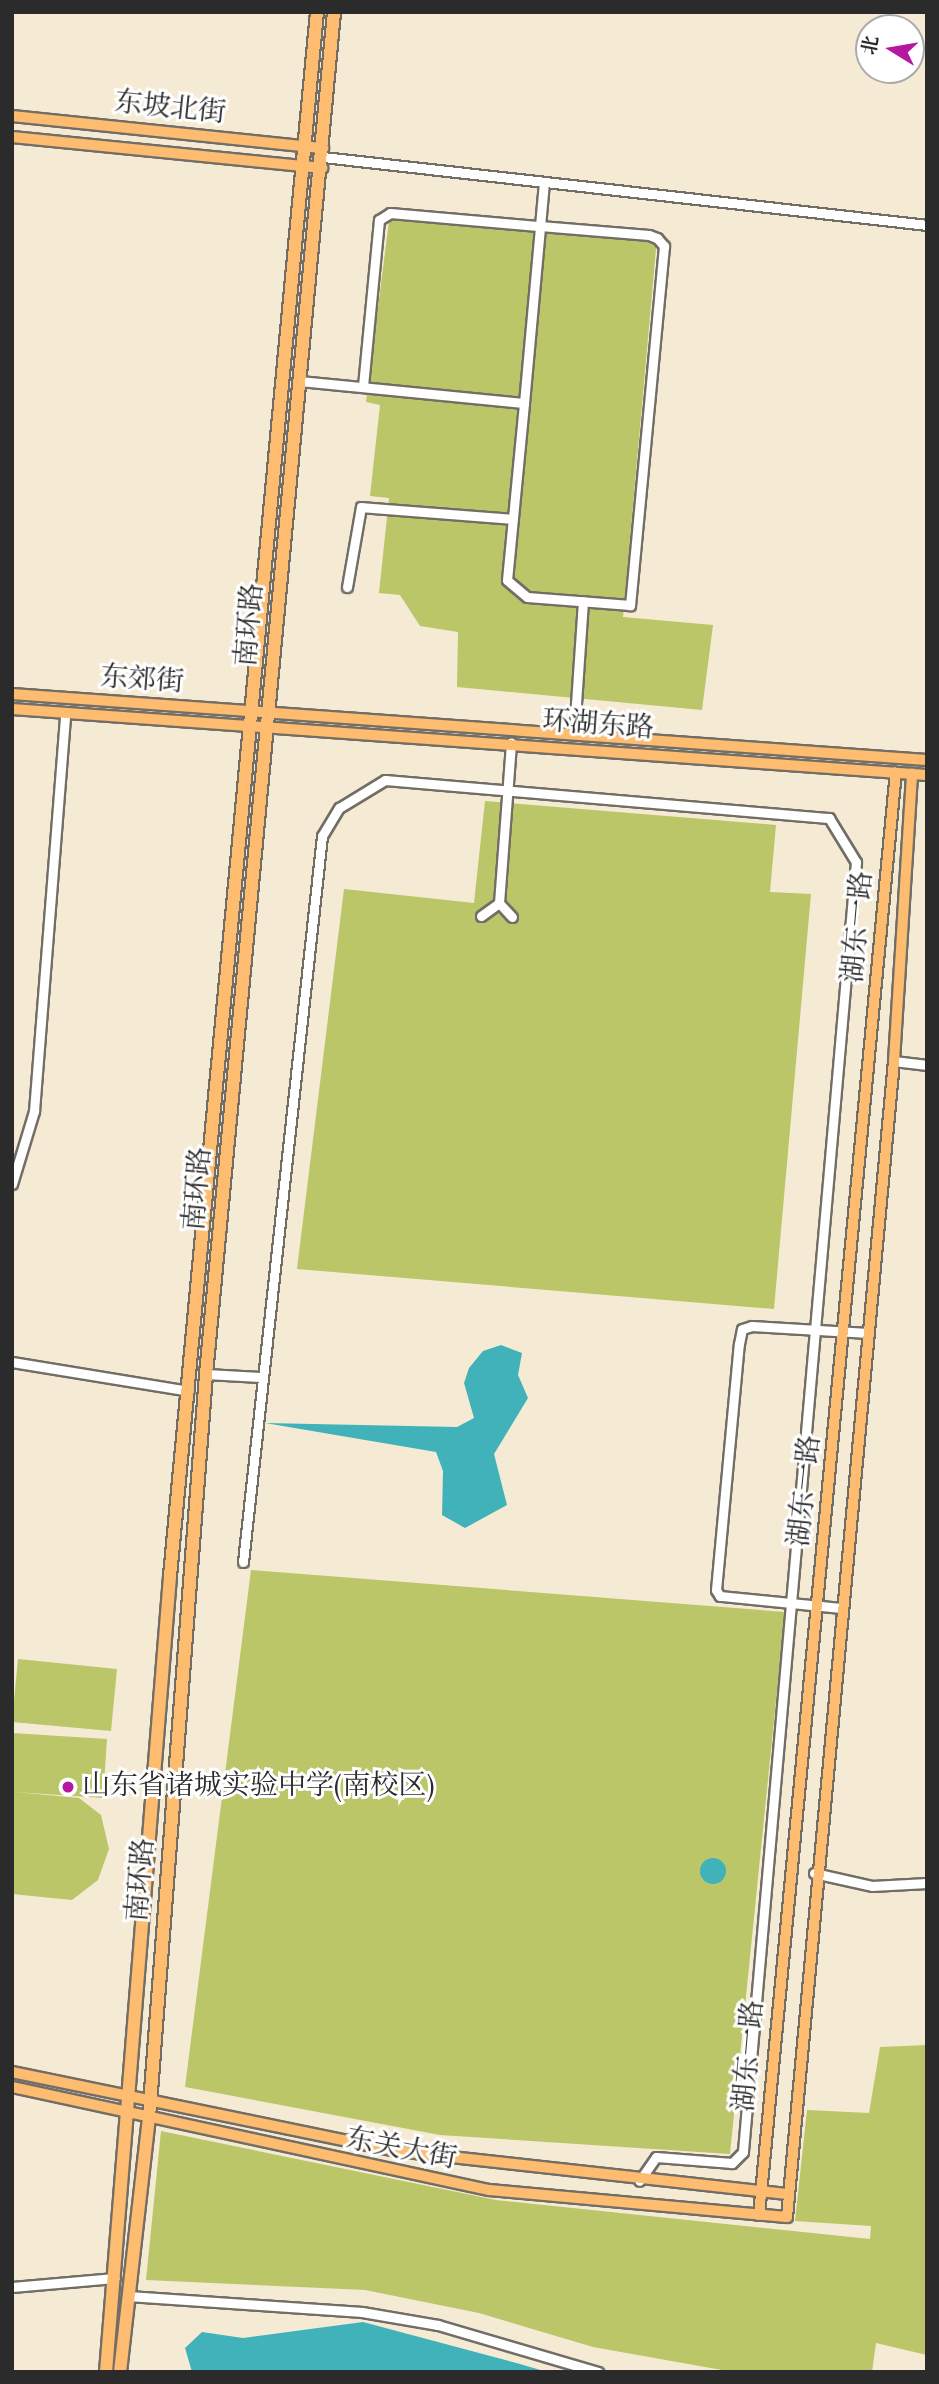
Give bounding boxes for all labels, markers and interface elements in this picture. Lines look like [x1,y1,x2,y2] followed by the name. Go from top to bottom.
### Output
[855,14,925,84] north arrow
[857,34,886,57] text: 北
[113,86,227,132] street label: 东坡北街
[231,582,271,668] street label: 南环路
[99,661,185,701] street label: 东郊街
[541,705,655,747] street label: 环湖东路
[837,870,881,984] street label: 湖东一路
[179,1146,219,1232] street label: 南环路
[783,1434,829,1548] street label: 湖东一路
[82,1770,434,1804] place label: 山东省诸城实验中学(南校区)
[60,1779,76,1795] marker: 山东省诸城实验中学(南校区)
[122,1837,162,1923] street label: 南环路
[728,1999,772,2113] street label: 湖东一路
[343,2123,459,2177] street label: 东关大街

